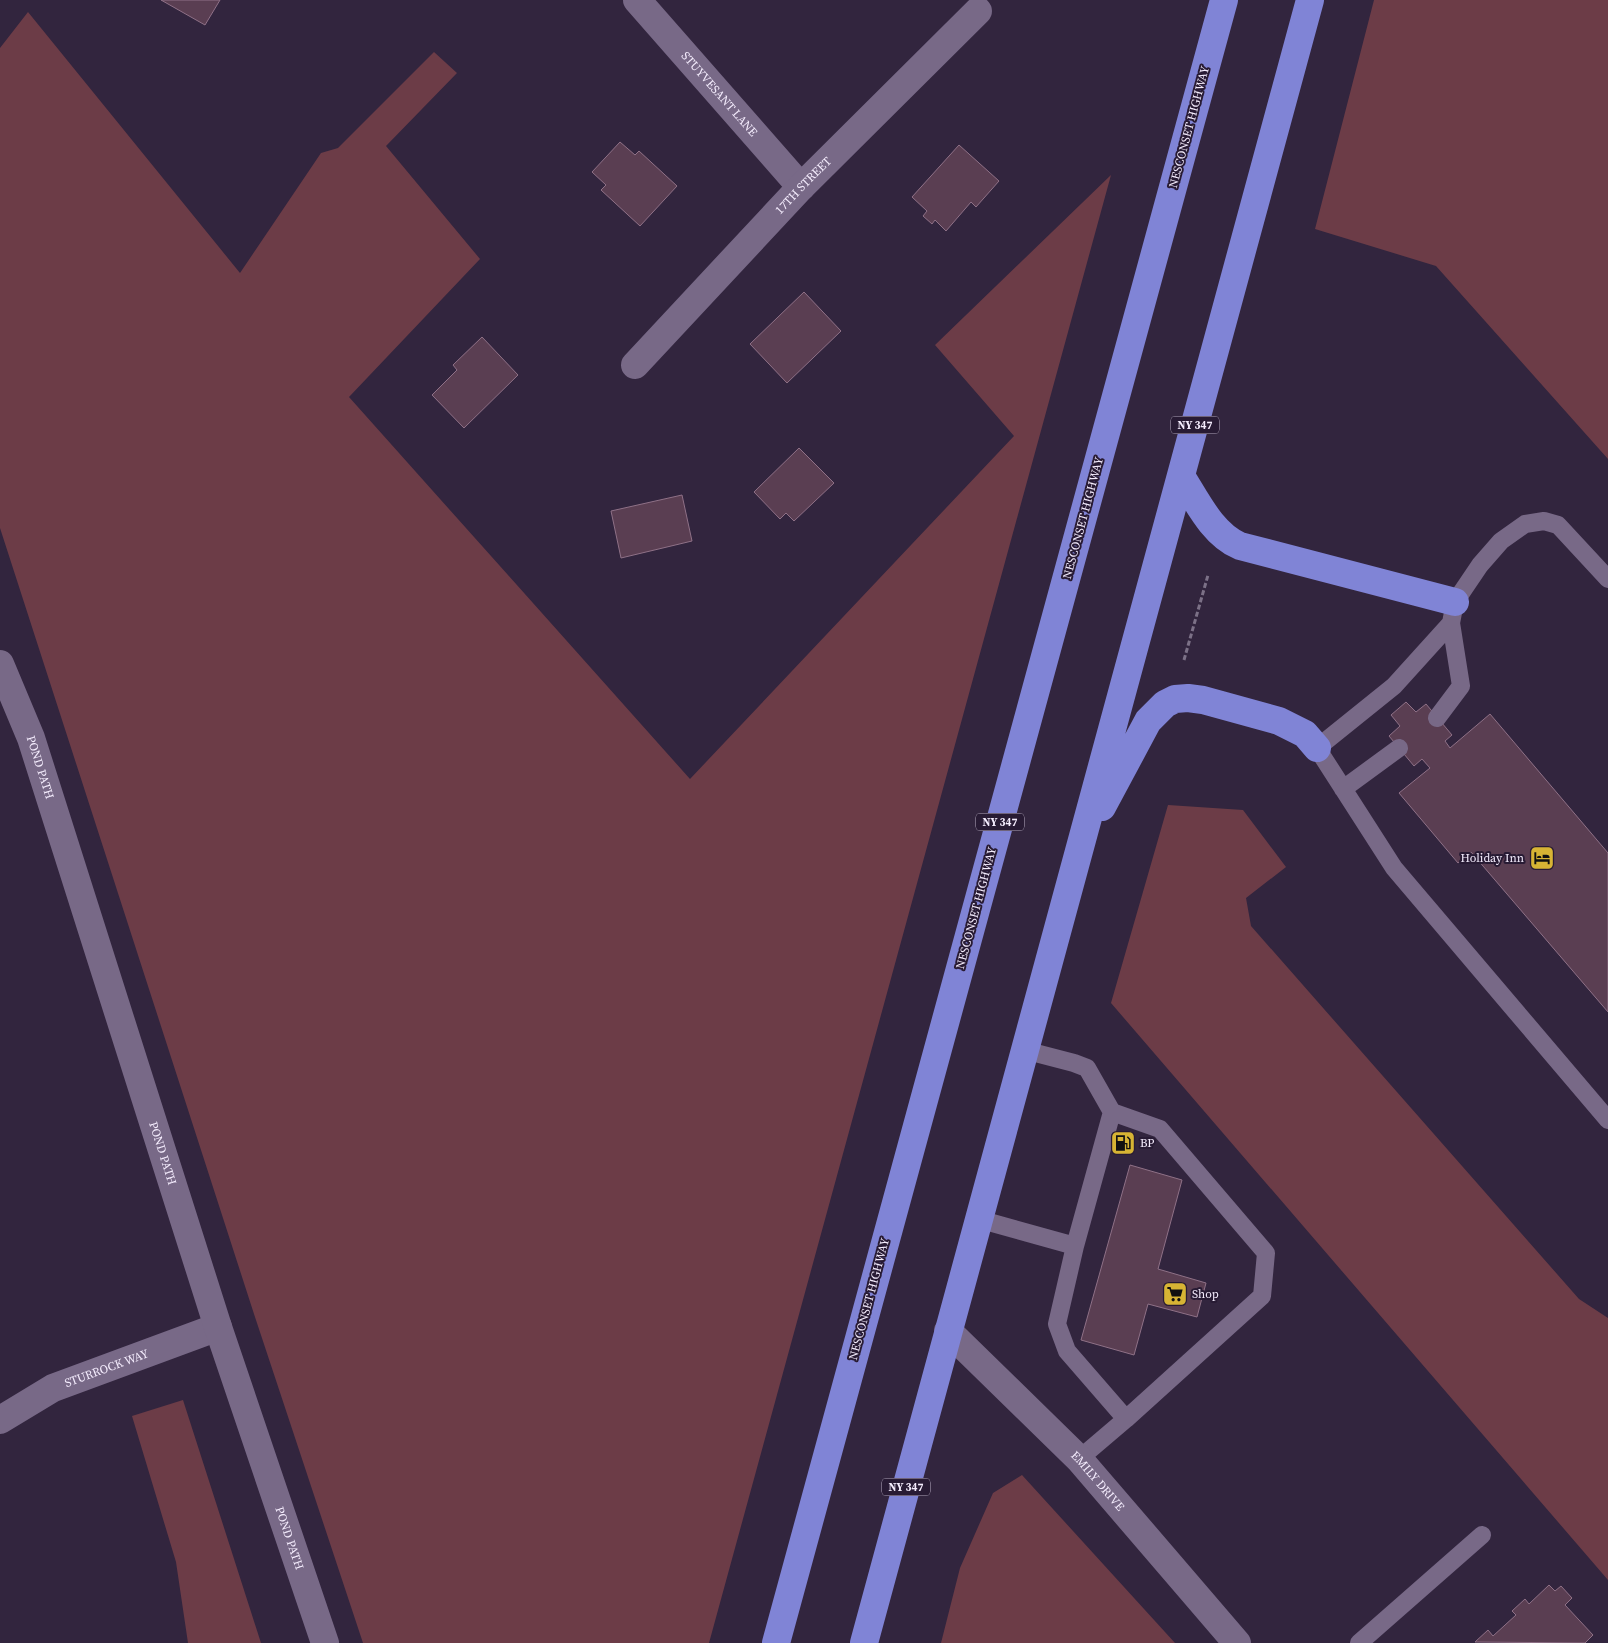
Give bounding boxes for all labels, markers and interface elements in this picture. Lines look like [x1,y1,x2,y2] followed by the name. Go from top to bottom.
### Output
[678,48,761,140] street label: STUYVESANT LANE
[1165,64,1213,190] street label: NESCONSET HIGHWAY
[772,153,835,218] street label: 17TH STREET
[1171,416,1219,434] road number: NY 347
[1059,455,1107,581] street label: NESCONSET HIGHWAY
[23,734,58,801] street label: POND PATH
[976,814,1024,830] road number: NY 347
[952,845,1000,971] street label: NESCONSET HIGHWAY
[1529,845,1555,871] hotel icon: Holiday Inn
[1461,850,1524,866] place label: Holiday Inn
[145,1120,180,1187] street label: POND PATH
[1110,1130,1136,1156] fuel station icon: BP
[1140,1135,1154,1151] place label: BP
[845,1236,893,1362] street label: NESCONSET HIGHWAY
[1162,1281,1188,1307] supermarket icon: Shop
[1192,1286,1219,1302] place label: Shop
[62,1345,151,1391] street label: STURROCK WAY
[1067,1448,1128,1514] street label: EMILY DRIVE
[882,1478,930,1495] road number: NY 347
[271,1504,308,1572] street label: POND PATH

